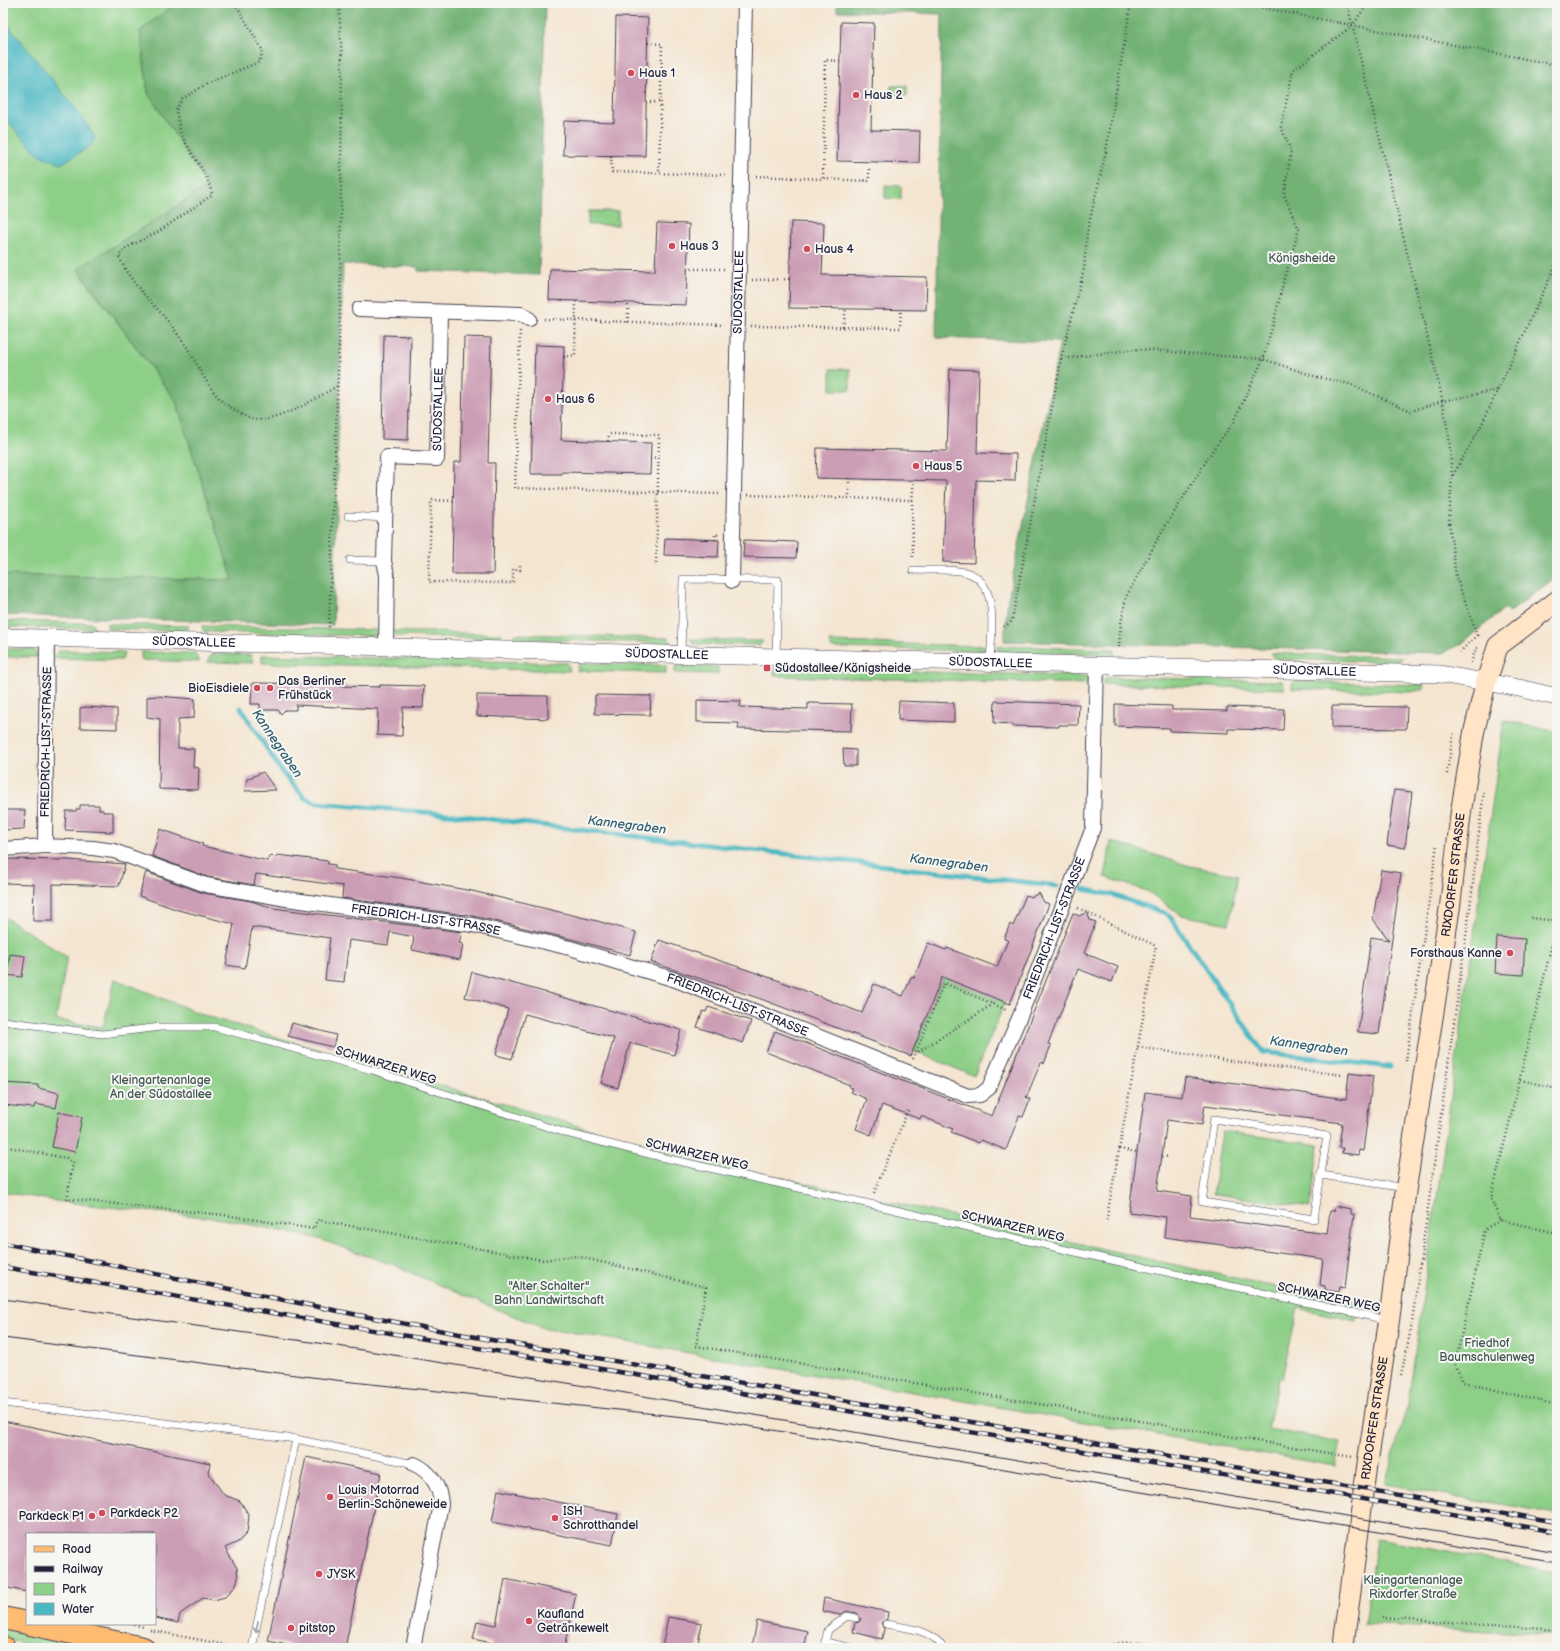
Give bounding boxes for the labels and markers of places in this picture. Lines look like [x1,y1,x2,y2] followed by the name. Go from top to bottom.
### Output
[639,66,675,81] place label: Haus 1
[626,68,636,78] marker: Haus 1
[864,88,903,103] place label: Haus 2
[851,90,861,100] marker: Haus 2
[680,239,719,254] place label: Haus 3
[667,241,677,251] marker: Haus 3
[815,242,854,257] place label: Haus 4
[802,244,812,254] marker: Haus 4
[556,392,595,407] place label: Haus 6
[543,394,553,404] marker: Haus 6
[924,459,962,474] place label: Haus 5
[911,461,921,471] marker: Haus 5
[775,661,911,676] place label: Südostallee/Königsheide
[762,663,772,673] marker: Südostallee/Königsheide
[278,674,347,703] place label: Das Berliner Frühstück
[188,681,249,696] place label: BioEisdiele
[252,683,262,693] marker: BioEisdiele
[265,683,275,693] marker: Das Berliner Frühstück
[1410,946,1502,961] place label: Forsthaus Kanne
[1505,948,1515,958] marker: Forsthaus Kanne
[338,1483,447,1512] place label: Louis Motorrad Berlin-Schöneweide
[325,1492,335,1502] marker: Louis Motorrad Berlin-Schöneweide
[563,1504,638,1533] place label: ISH Schrotthandel
[110,1506,178,1521] place label: Parkdeck P2
[97,1508,107,1518] marker: Parkdeck P2
[18,1509,84,1524] place label: Parkdeck P1
[87,1511,97,1521] marker: Parkdeck P1
[550,1513,560,1523] marker: ISH Schrotthandel
[327,1567,356,1582] place label: JYSK
[314,1569,324,1579] marker: JYSK
[537,1607,609,1636] place label: Kaufland Getränkewelt
[524,1616,534,1626] marker: Kaufland Getränkewelt
[299,1621,335,1636] place label: pitstop
[286,1623,296,1633] marker: pitstop

